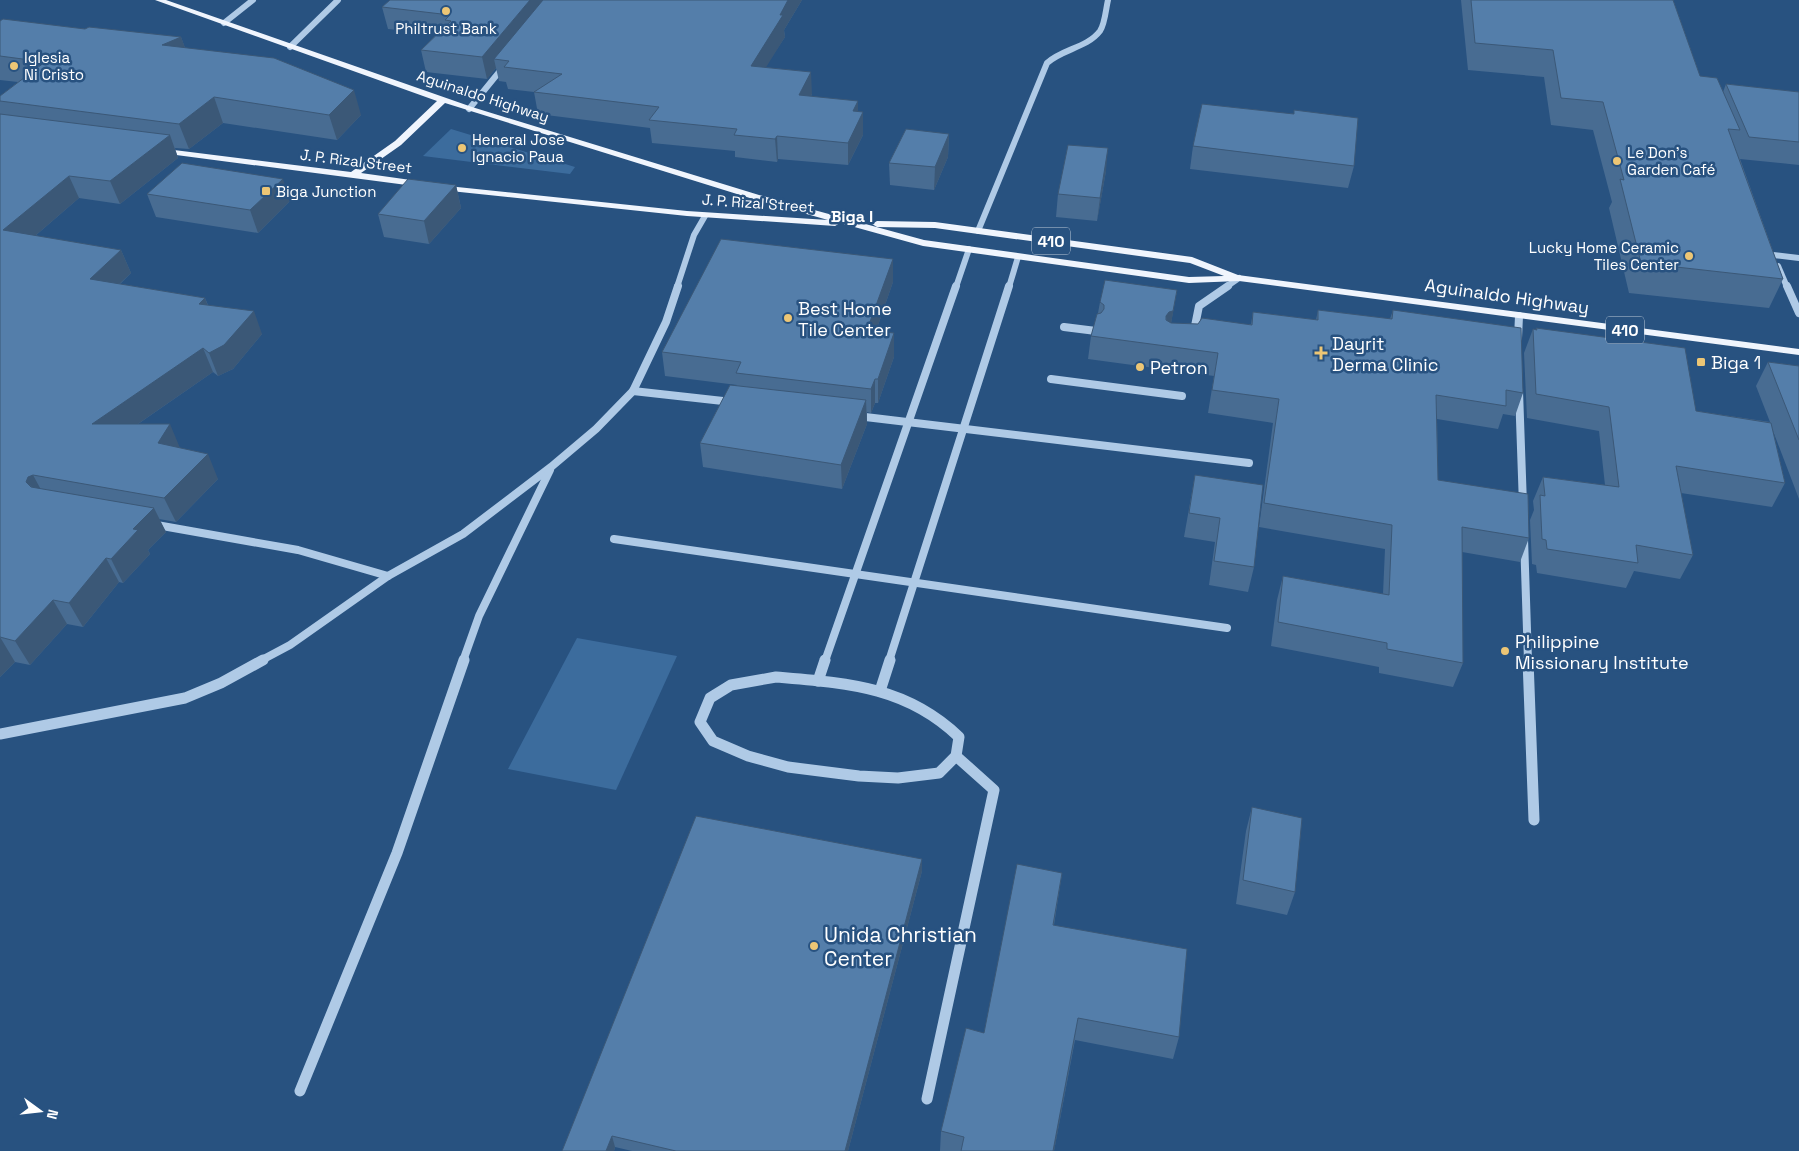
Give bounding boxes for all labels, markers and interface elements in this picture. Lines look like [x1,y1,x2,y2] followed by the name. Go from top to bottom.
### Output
[440,5,452,17] marker: Philtrust Bank
[395,19,497,38] place label: Philtrust Bank
[24,48,84,84] place label: Iglesia Ni Cristo
[8,60,20,72] marker: Iglesia Ni Cristo
[414,66,552,126] street label: Aguinaldo Highway
[472,130,565,166] place label: Heneral Jose Ignacio Paua
[456,142,468,154] marker: Heneral Jose Ignacio Paua
[1627,143,1716,179] place label: Le Don's Garden Café
[299,145,413,177] street label: J. P. Rizal Street
[1611,155,1623,167] marker: Le Don's Garden Café
[276,182,376,201] place label: Biga Junction
[260,185,272,197] marker: Biga Junction
[701,190,815,216] street label: J. P. Rizal Street
[831,206,873,227] district label: Biga I
[1032,228,1070,255] road number: 410
[1529,238,1679,274] place label: Lucky Home Ceramic Tiles Center
[1683,250,1695,262] marker: Lucky Home Ceramic Tiles Center
[1423,273,1591,319] street label: Aguinaldo Highway
[798,297,892,341] place label: Best Home Tile Center
[782,312,794,324] marker: Best Home Tile Center
[1606,316,1644,344] road number: 410
[1332,332,1438,376] place label: Dayrit Derma Clinic
[1314,346,1328,360] marker: Dayrit Derma Clinic
[1711,351,1761,374] place label: Biga 1
[1150,356,1208,379] place label: Petron
[1695,356,1707,368] marker: Biga 1
[1134,361,1146,373] marker: Petron
[1515,630,1689,674] place label: Philippine Missionary Institute
[1499,645,1511,657] marker: Philippine Missionary Institute
[824,921,977,972] place label: Unida Christian Center
[808,940,820,952] marker: Unida Christian Center
[15,1086,65,1136] north arrow
[43,1107,62,1121] text: N

